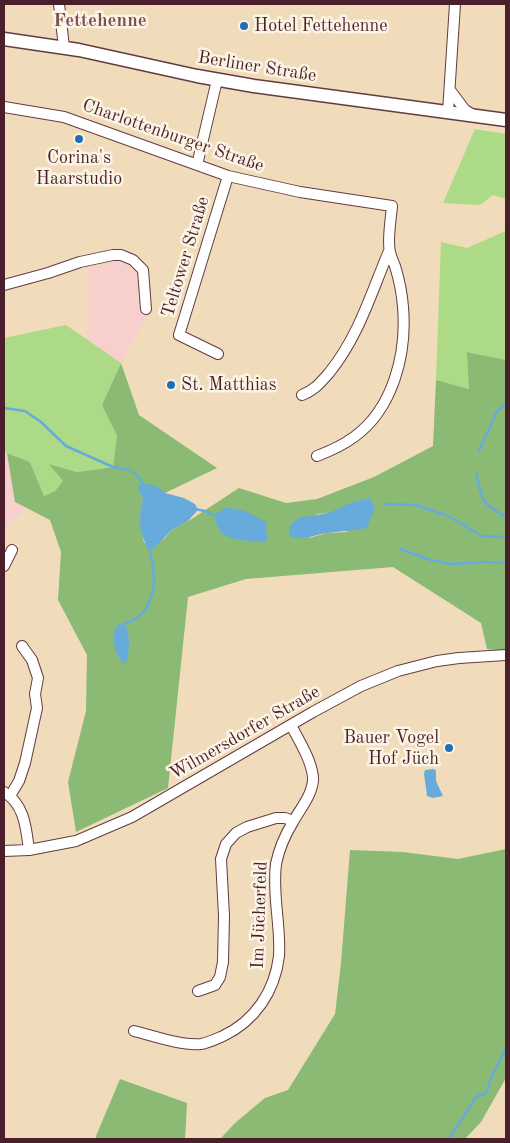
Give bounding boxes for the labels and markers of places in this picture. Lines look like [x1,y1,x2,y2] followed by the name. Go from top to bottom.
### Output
[254,15,387,37] place label: Hotel Fettehenne
[238,20,250,32] marker: Hotel Fettehenne
[73,133,85,145] marker: Corina's Haarstudio
[36,147,122,190] place label: Corina's Haarstudio
[181,374,276,396] place label: St. Matthias
[165,379,177,391] marker: St. Matthias
[343,727,439,770] place label: Bauer Vogel Hof Jüch
[443,742,455,754] marker: Bauer Vogel Hof Jüch

